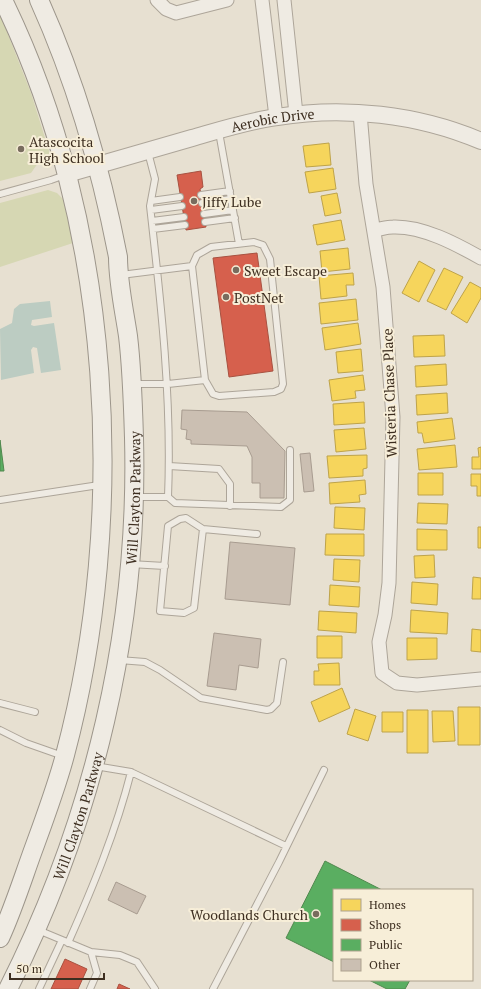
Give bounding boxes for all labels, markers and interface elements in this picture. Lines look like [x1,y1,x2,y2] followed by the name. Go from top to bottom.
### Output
[229,103,315,136] street label: Aerobic Drive
[29,132,104,167] place label: Atascocita High School
[16,144,26,154] marker: Atascocita High School
[202,192,261,211] place label: Jiffy Lube
[189,196,199,206] marker: Jiffy Lube
[244,261,327,280] place label: Sweet Escape
[231,265,241,275] marker: Sweet Escape
[234,288,284,307] place label: PostNet
[221,292,231,302] marker: PostNet
[377,328,401,458] street label: Wisteria Chase Place
[121,430,144,565] street label: Will Clayton Parkway
[48,749,107,883] street label: Will Clayton Parkway
[333,889,473,981] legend
[369,897,406,912] text: Homes
[190,905,308,924] place label: Woodlands Church
[311,909,321,919] marker: Woodlands Church
[369,917,401,932] text: Shops
[369,937,403,952] text: Public
[10,955,104,981] scale bar
[369,957,400,972] text: Other
[16,961,43,976] text: 50 m

